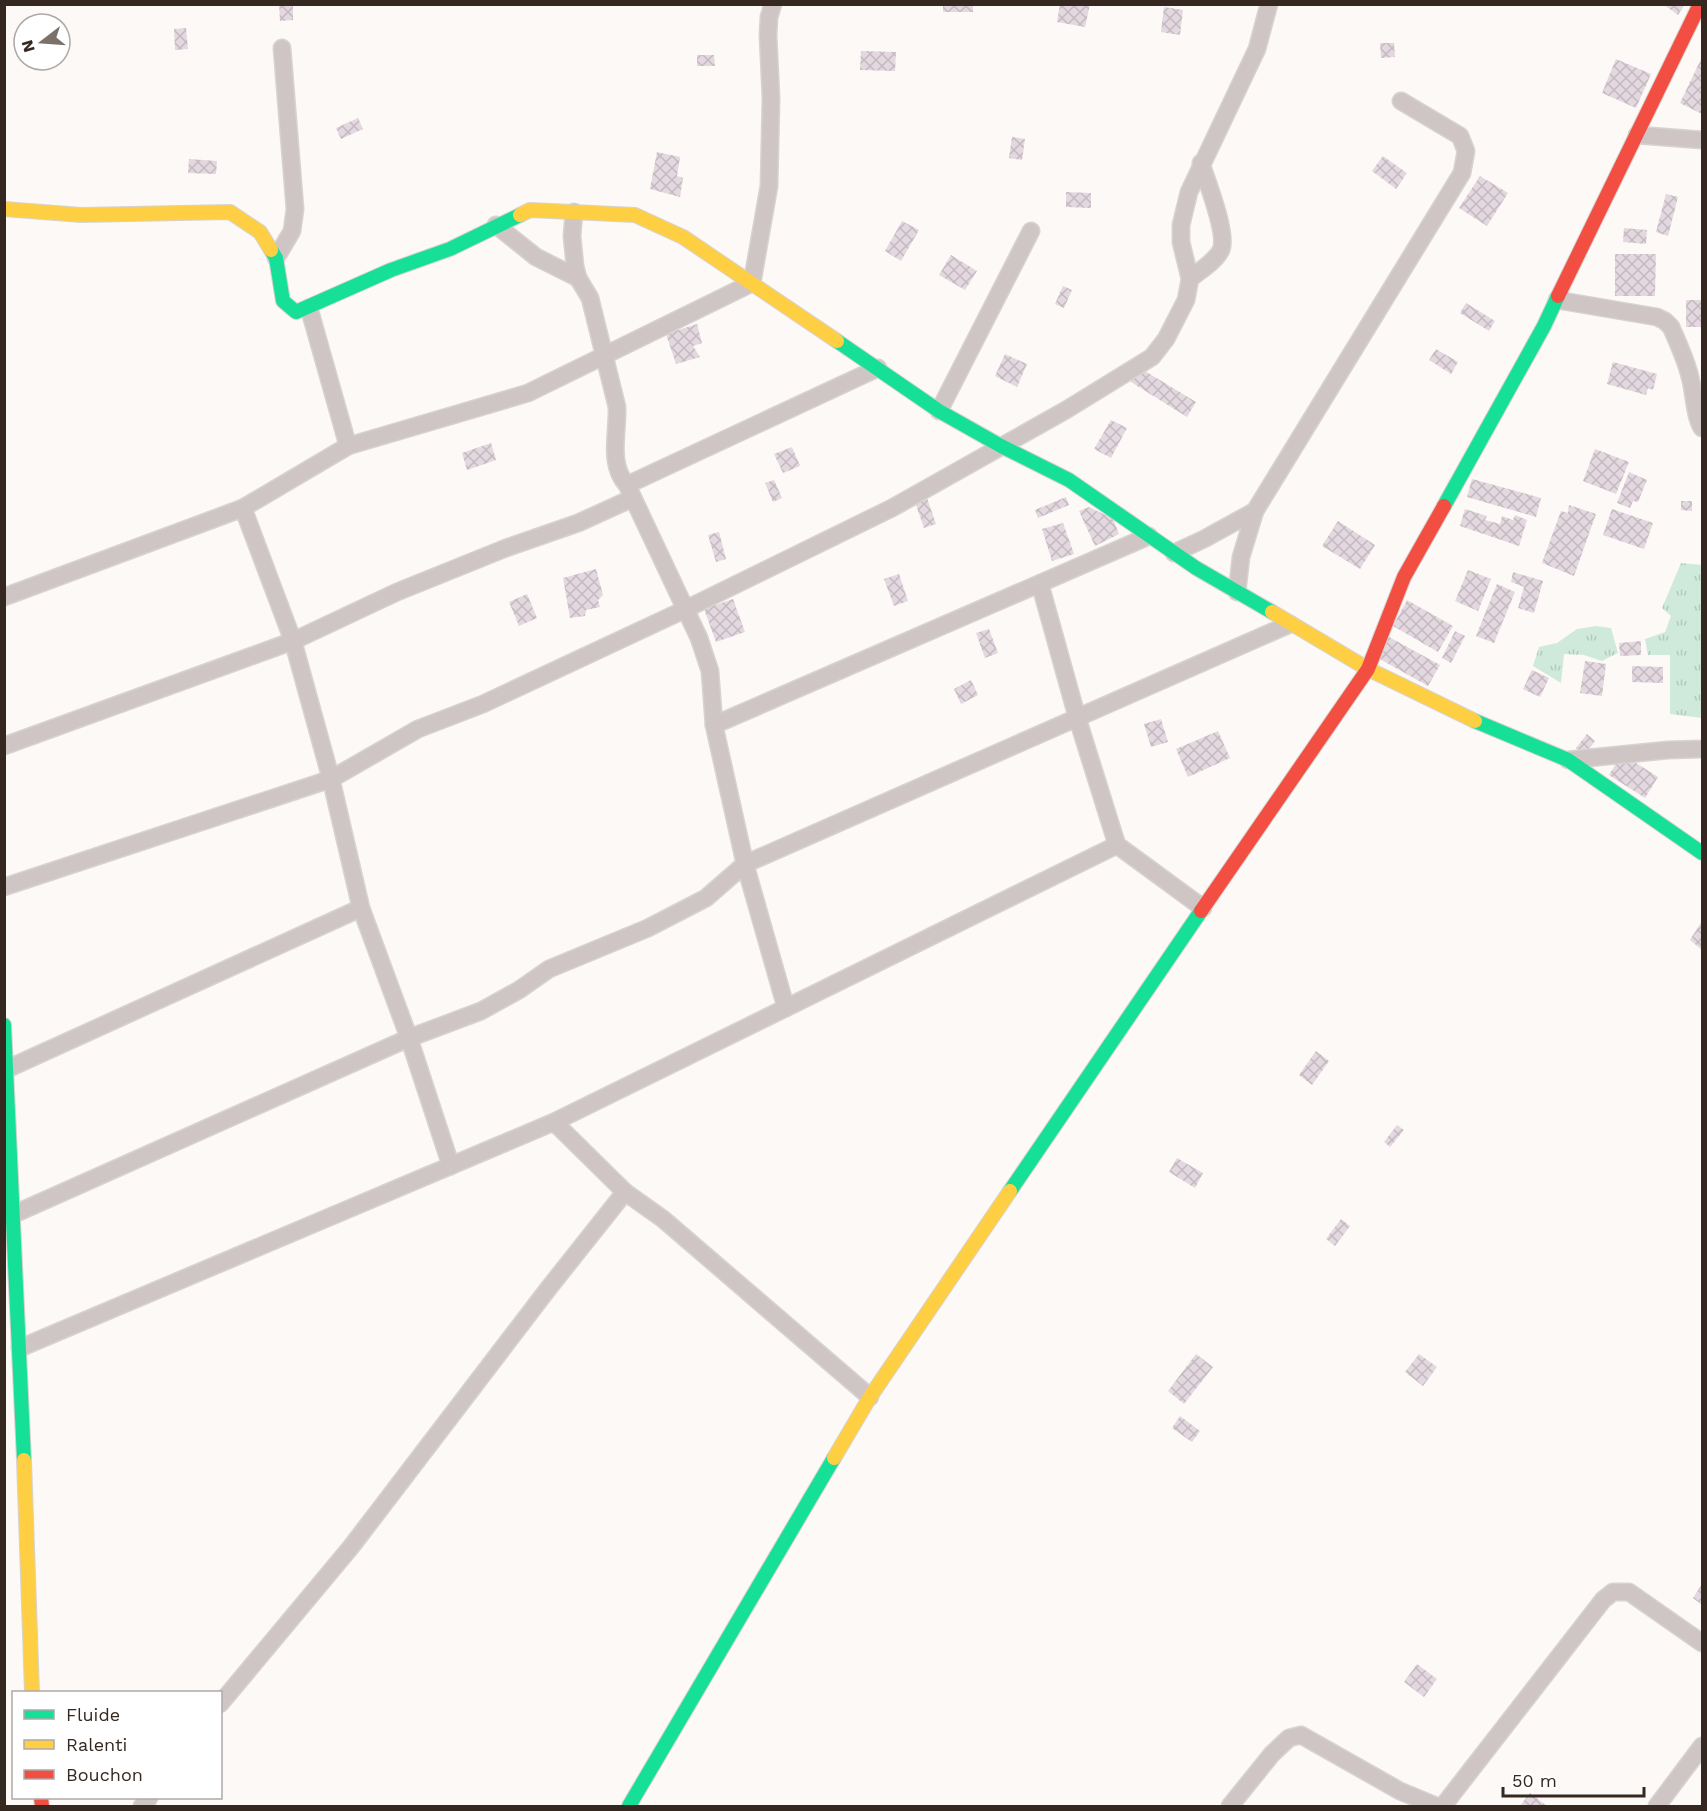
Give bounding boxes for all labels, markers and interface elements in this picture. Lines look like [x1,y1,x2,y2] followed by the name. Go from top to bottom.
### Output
[12,12,72,72] north arrow
[17,38,39,55] text: N
[12,1691,222,1799] legend
[66,1704,120,1725] text: Fluide
[66,1734,127,1755] text: Ralenti
[1503,1760,1644,1798] scale bar
[66,1764,143,1785] text: Bouchon
[1512,1770,1557,1791] text: 50 m

